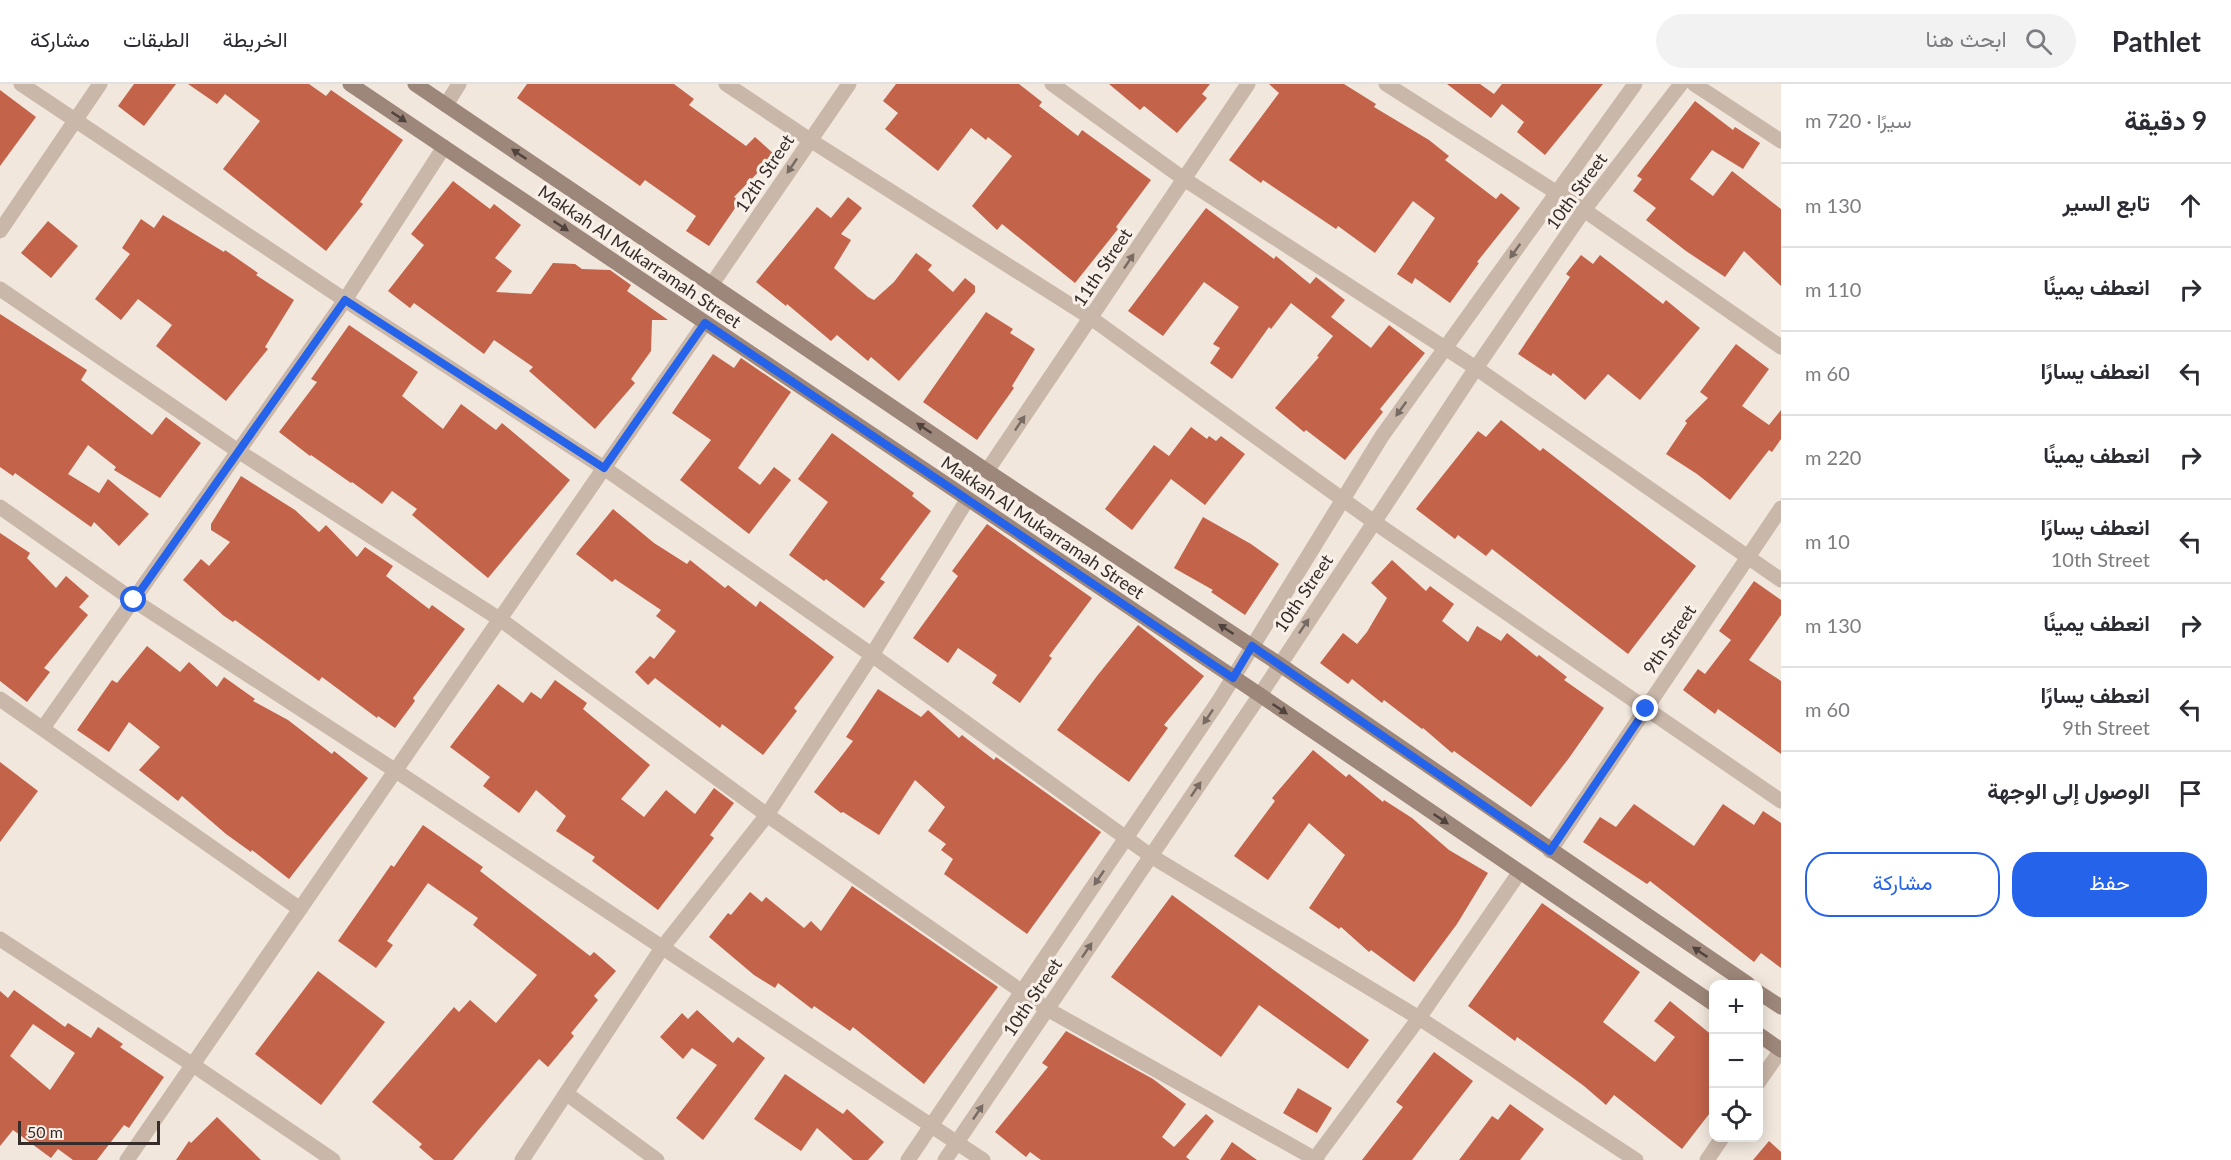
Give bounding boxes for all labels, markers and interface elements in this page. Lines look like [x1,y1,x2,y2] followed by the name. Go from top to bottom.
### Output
[1656,14,2076,68] search box
[2112,24,2201,58] text: Pathlet
[1926,25,2007,52] text: ابحث هنا
[2022,25,2055,58] icon: search
[30,26,90,51] text: مشاركة
[123,26,190,51] text: الطبقات
[223,26,288,51] text: الخريطة
[2124,104,2207,136] text: 9 دقيقة
[1805,108,1912,132] text: سيرًا · 720 m
[391,111,407,122] one-way arrow
[730,129,798,216] street label: 12th Street
[1541,148,1611,234] street label: 10th Street
[511,149,527,160] one-way arrow
[786,158,798,174] one-way arrow
[534,180,746,333] street label: Makkah Al Mukarramah Street
[2063,189,2150,216] text: تابع السير
[2174,189,2207,222] icon: ahead
[1805,193,1861,217] text: 130 m
[552,220,568,232] one-way arrow
[1068,223,1136,310] street label: 11th Street
[1510,244,1522,259] one-way arrow
[1123,253,1134,269] one-way arrow
[2043,273,2150,300] text: انعطف يمينًا
[2174,273,2207,306] icon: right
[1805,277,1861,301] text: 110 m
[2041,357,2150,384] text: انعطف يسارًا
[2174,357,2207,390] icon: left
[1805,361,1850,385] text: 60 m
[1395,401,1407,417] one-way arrow
[1014,415,1026,431] one-way arrow
[916,423,932,434] one-way arrow
[2043,441,2150,468] text: انعطف يمينًا
[2174,441,2207,474] icon: right
[1805,445,1861,469] text: 220 m
[937,451,1149,604] street label: Makkah Al Mukarramah Street
[2041,513,2150,540] text: انعطف يسارًا
[2174,525,2207,558] icon: left
[1805,529,1850,553] text: 10 m
[2051,547,2150,571] text: 10th Street
[1269,549,1337,636] street label: 10th Street
[120,586,146,612] route start
[1638,600,1700,678] street label: 9th Street
[2043,609,2150,636] text: انعطف يمينًا
[2174,609,2207,642] icon: right
[1805,613,1861,637] text: 130 m
[1298,619,1310,635] one-way arrow
[1218,624,1234,635] one-way arrow
[2041,681,2150,708] text: انعطف يسارًا
[2174,693,2207,726] icon: left
[1632,695,1658,721] route end
[1805,697,1850,721] text: 60 m
[1272,703,1288,715] one-way arrow
[1202,708,1214,724] one-way arrow
[2062,715,2150,739] text: 9th Street
[1987,777,2150,804] text: الوصول إلى الوجهة
[2174,777,2207,810] icon: arrive
[1191,780,1202,797] one-way arrow
[1433,813,1449,825] one-way arrow
[1805,852,2000,917] button: مشاركة
[2012,852,2207,917] button: حفظ
[1094,870,1105,886] one-way arrow
[1081,943,1093,959] one-way arrow
[1692,946,1708,958] one-way arrow
[998,953,1066,1040] street label: 10th Street
[1709,980,1763,1142] map controls
[1709,980,1763,1034] button: +
[1709,1034,1763,1088] button: −
[1709,1088,1763,1142] button: locate
[972,1103,983,1120] one-way arrow
[18,1118,160,1146] scale bar
[27,1122,63,1141] text: 50 m

